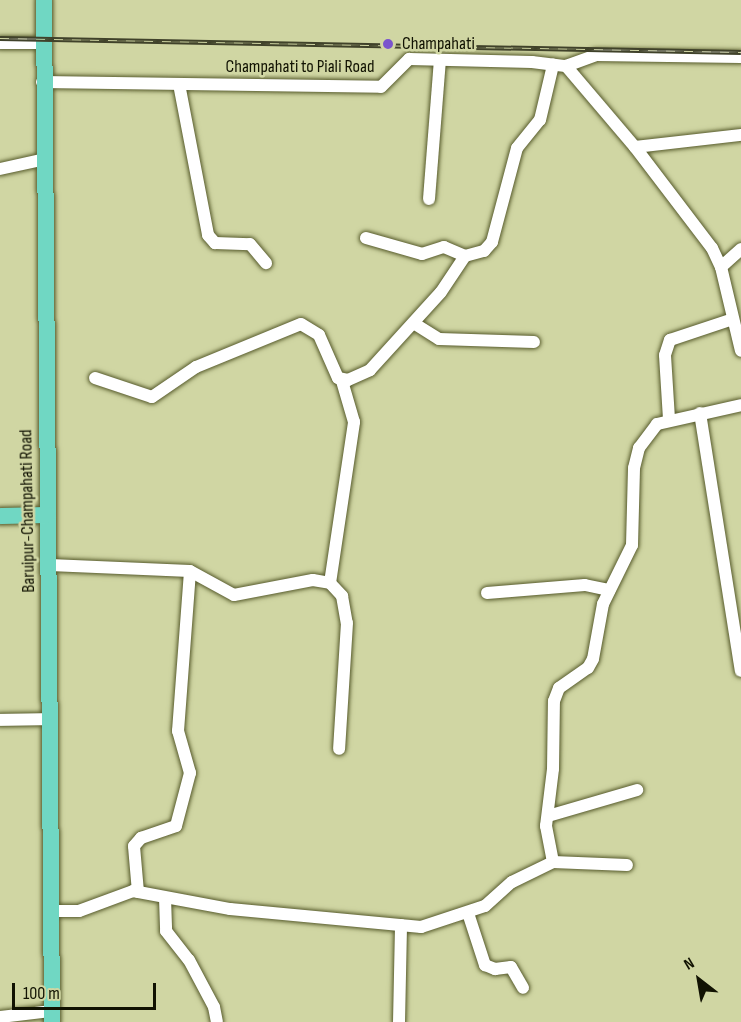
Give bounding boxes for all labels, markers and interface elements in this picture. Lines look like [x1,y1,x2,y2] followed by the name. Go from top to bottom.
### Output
[402,33,475,55] place label: Champahati
[379,35,397,53] marker: Champahati
[225,56,375,78] street label: Champahati to Piali Road
[16,429,40,593] street label: Baruipur-Champahati Road
[669,950,729,1010] north arrow
[681,954,698,974] text: N
[15,971,159,1009] scale bar
[23,983,60,1004] text: 100 m

